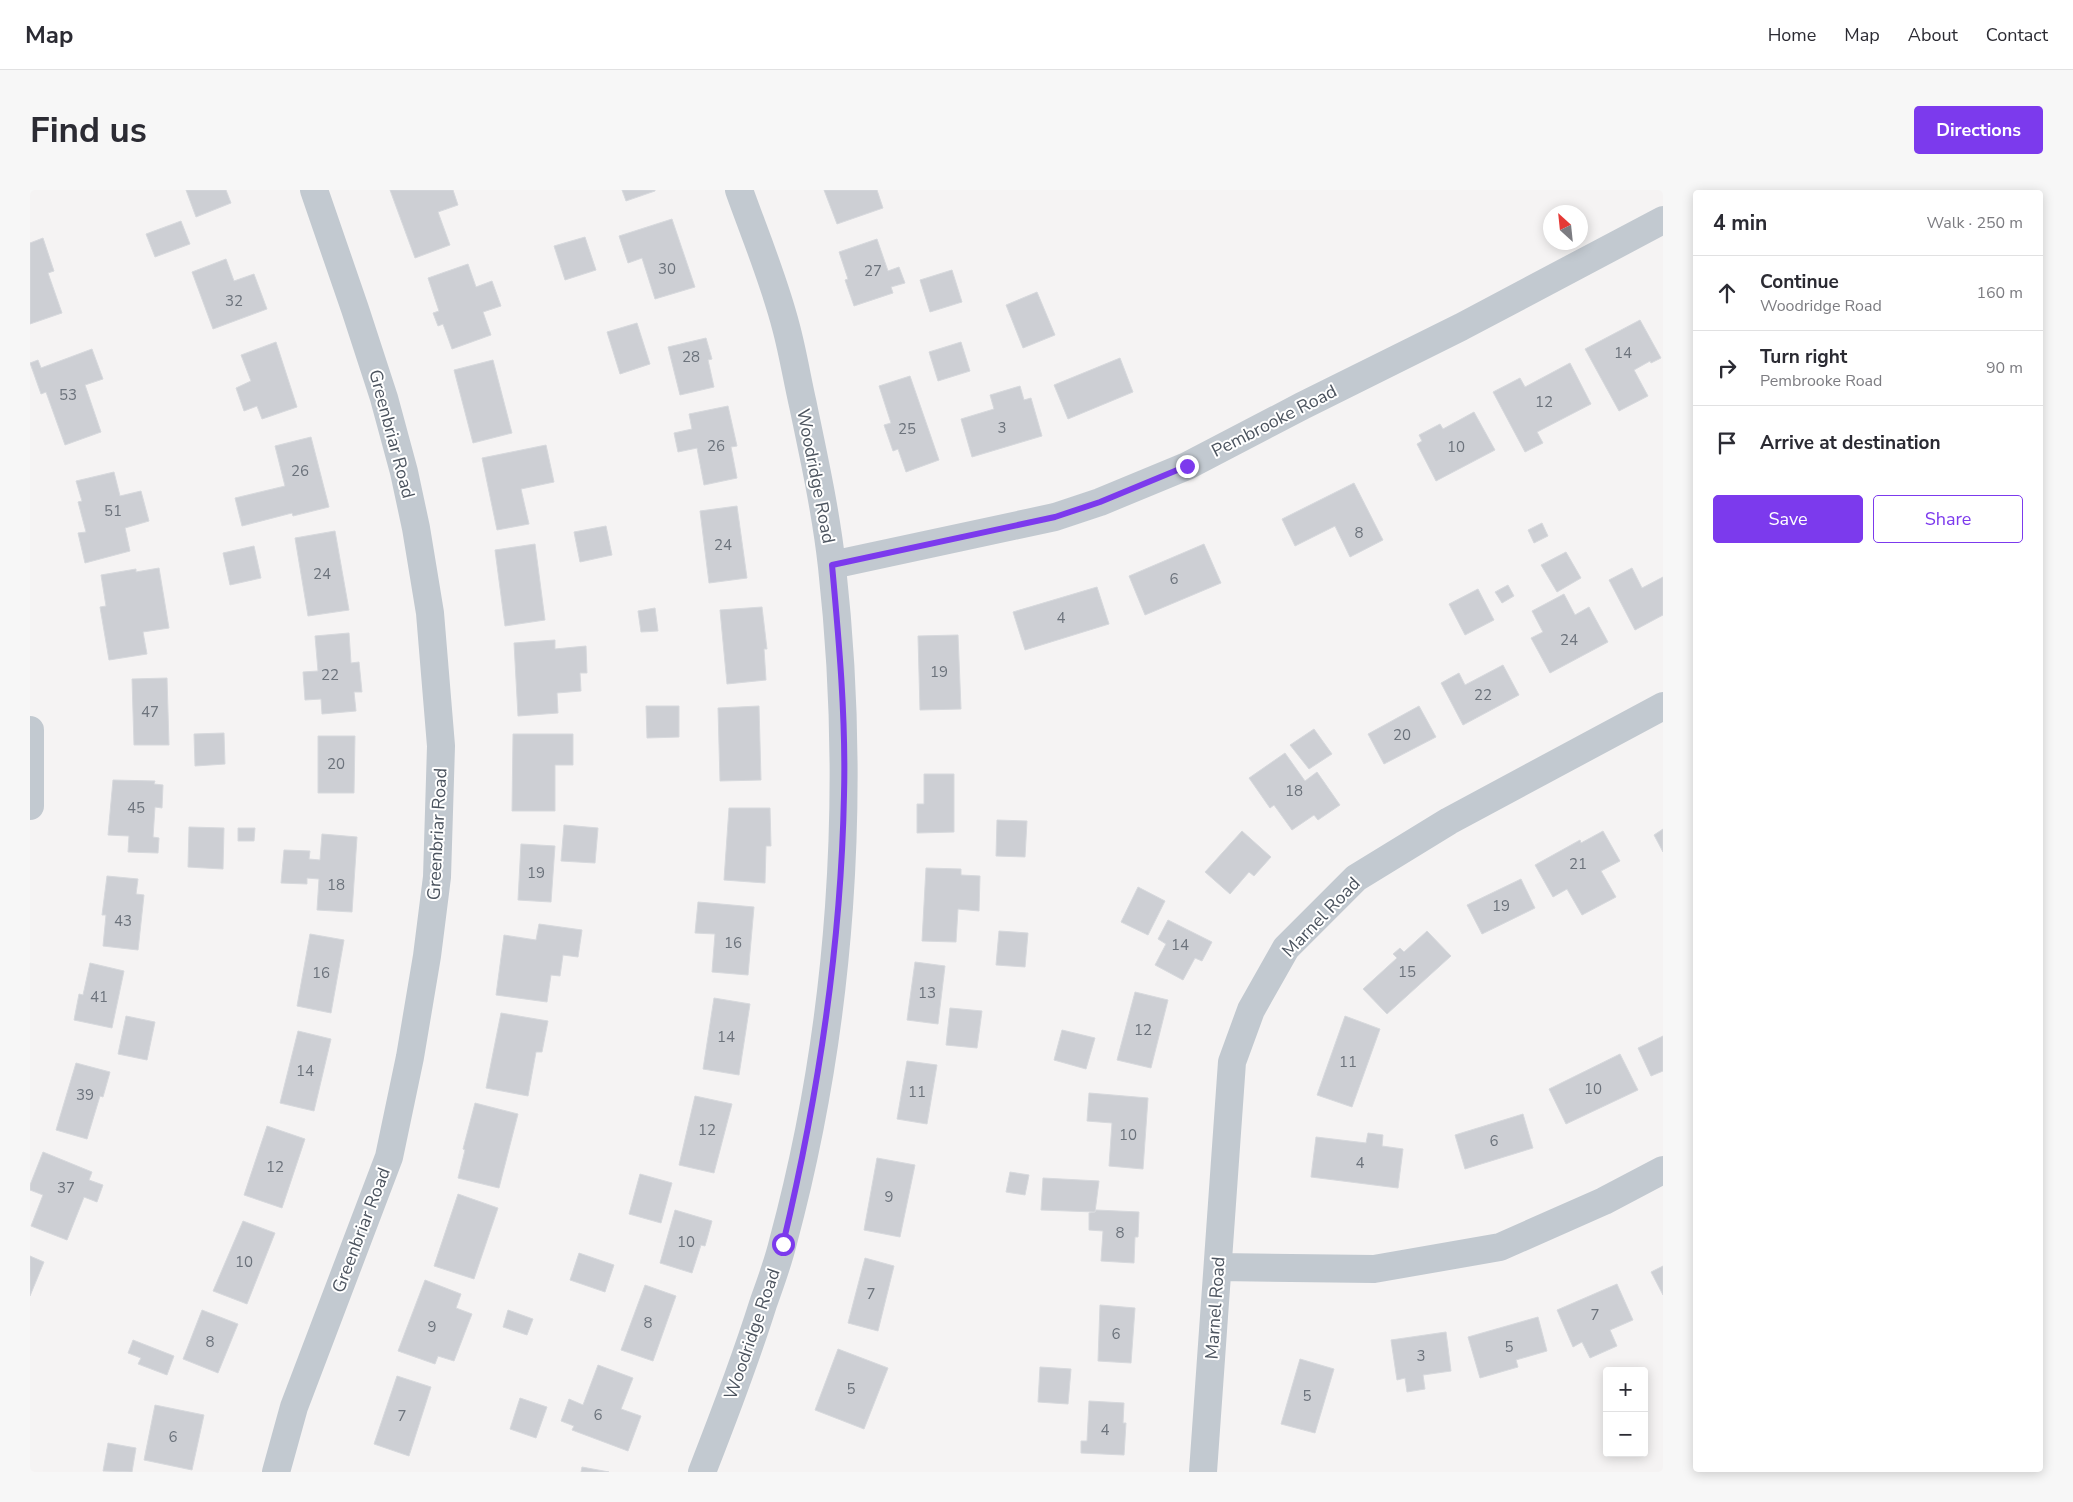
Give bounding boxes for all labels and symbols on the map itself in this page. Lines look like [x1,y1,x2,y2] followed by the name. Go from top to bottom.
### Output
[1543,205,1588,250] north arrow
[658,259,676,279] house number: 30
[864,261,882,281] house number: 27
[225,291,243,311] house number: 32
[1614,343,1632,363] house number: 14
[682,347,700,367] house number: 28
[363,367,421,501] street label: Greenbriar Road
[1207,379,1341,463] street label: Pembrooke Road
[59,385,77,405] house number: 53
[1535,392,1553,412] house number: 12
[791,406,841,546] street label: Woodridge Road
[997,418,1007,438] house number: 3
[898,419,916,439] house number: 25
[707,436,725,456] house number: 26
[1447,437,1465,457] house number: 10
[1176,455,1199,478] route end
[291,461,309,481] house number: 26
[104,501,122,521] house number: 51
[1354,523,1364,543] house number: 8
[714,535,732,555] house number: 24
[313,564,331,584] house number: 24
[1169,569,1179,589] house number: 6
[1056,608,1066,628] house number: 4
[1560,630,1578,650] house number: 24
[930,662,948,682] house number: 19
[321,665,339,685] house number: 22
[1474,685,1492,705] house number: 22
[141,702,159,722] house number: 47
[1393,725,1411,745] house number: 20
[327,754,345,774] house number: 20
[422,767,452,901] street label: Greenbriar Road
[1285,781,1303,801] house number: 18
[127,798,145,818] house number: 45
[1569,854,1587,874] house number: 21
[527,863,545,883] house number: 19
[1277,872,1365,962] street label: Marnel Road
[327,875,345,895] house number: 18
[1492,896,1510,916] house number: 19
[114,911,132,931] house number: 43
[724,933,742,953] house number: 16
[1171,935,1189,955] house number: 14
[1398,962,1416,982] house number: 15
[312,963,330,983] house number: 16
[918,983,936,1003] house number: 13
[90,987,108,1007] house number: 41
[1134,1020,1152,1040] house number: 12
[717,1027,735,1047] house number: 14
[1339,1052,1357,1072] house number: 11
[296,1061,314,1081] house number: 14
[1584,1079,1602,1099] house number: 10
[908,1082,926,1102] house number: 11
[76,1085,94,1105] house number: 39
[698,1120,716,1140] house number: 12
[1119,1125,1137,1145] house number: 10
[1489,1131,1499,1151] house number: 6
[1355,1153,1365,1173] house number: 4
[266,1157,284,1177] house number: 12
[326,1164,396,1296] street label: Greenbriar Road
[57,1178,75,1198] house number: 37
[884,1187,894,1207] house number: 9
[1115,1223,1125,1243] house number: 8
[677,1232,695,1252] house number: 10
[772,1233,795,1256] route start
[235,1252,253,1272] house number: 10
[1199,1256,1231,1360] street label: Marnel Road
[718,1265,786,1403] street label: Woodridge Road
[866,1284,876,1304] house number: 7
[1590,1305,1600,1325] house number: 7
[643,1313,653,1333] house number: 8
[427,1317,437,1337] house number: 9
[1111,1324,1121,1344] house number: 6
[205,1332,215,1352] house number: 8
[1504,1337,1514,1357] house number: 5
[1416,1346,1426,1366] house number: 3
[846,1379,856,1399] house number: 5
[1302,1386,1312,1406] house number: 5
[593,1405,603,1425] house number: 6
[397,1406,407,1426] house number: 7
[1100,1420,1110,1440] house number: 4
[168,1427,178,1447] house number: 6

